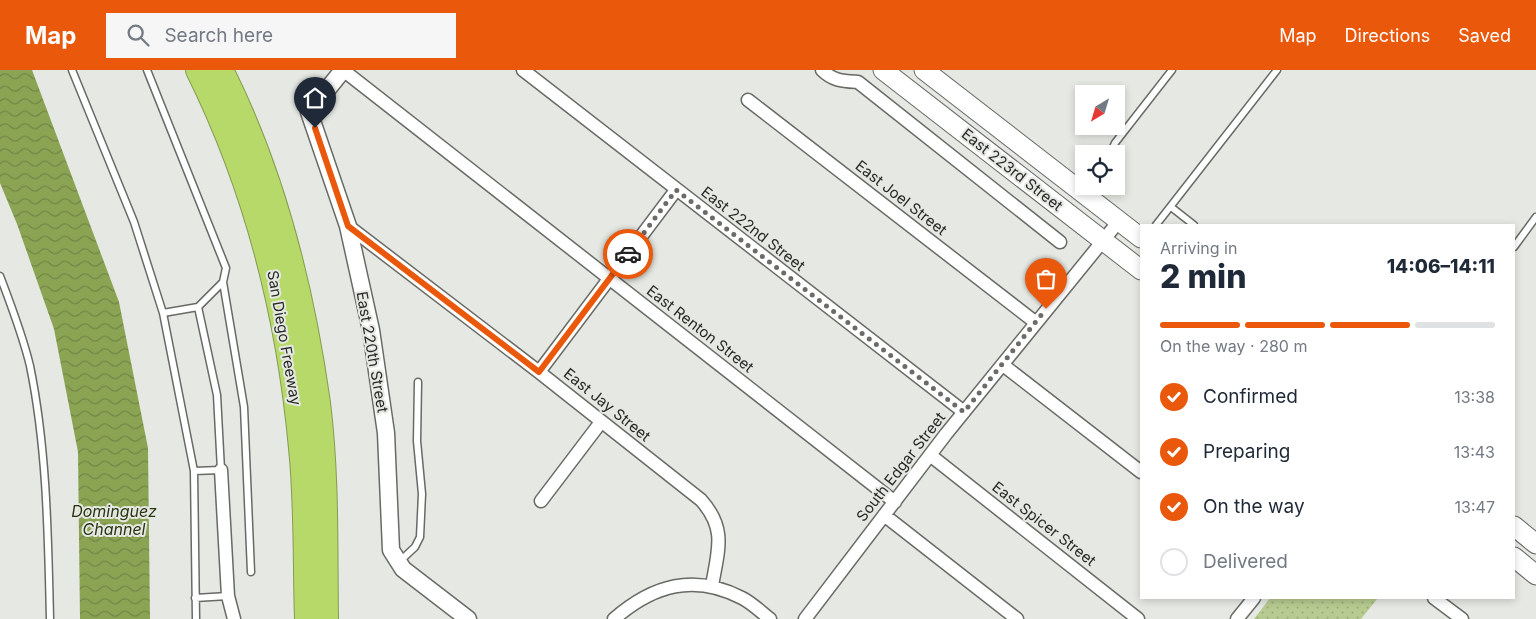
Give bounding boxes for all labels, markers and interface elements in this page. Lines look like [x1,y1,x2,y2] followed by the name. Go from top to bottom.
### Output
[106,13,456,58] search box
[25,21,76,50] text: Map
[124,21,152,49] icon: search
[164,24,273,47] text: Search here
[1279,25,1317,46] text: Map
[1345,25,1430,46] text: Directions
[1458,25,1511,46] text: Saved
[294,77,336,128] pin
[301,84,329,112] icon: home
[1075,85,1125,135] north arrow
[1075,85,1125,195] map controls
[958,124,1067,215] street label: East 223rd Street
[1075,145,1125,195] button: locate
[852,156,951,239] street label: East Joel Street
[698,182,809,275] street label: East 222nd Street
[603,229,653,279] courier
[1160,238,1237,258] text: Arriving in
[614,240,642,268] icon: car
[1387,255,1495,278] text: 14:06–14:11
[1160,257,1246,296] text: 2 min
[1025,258,1067,309] pin
[1032,265,1060,293] icon: bag
[263,269,306,407] street label: San Diego Freeway
[643,281,758,376] street label: East Renton Street
[352,290,393,414] street label: East 220th Street
[1160,336,1307,356] text: On the way · 280 m
[560,364,655,445] street label: East Jay Street
[1160,383,1188,411] icon: check
[1203,385,1298,408] text: Confirmed
[1454,387,1495,407] text: 13:38
[852,408,949,525] street label: South Edgar Street
[1160,438,1188,466] icon: check
[1203,440,1290,463] text: Preparing
[1454,442,1495,462] text: 13:43
[989,477,1100,570] street label: East Spicer Street
[1160,493,1188,521] icon: check
[1203,495,1305,518] text: On the way
[1455,497,1495,517] text: 13:47
[71,501,157,539] water label: Dominguez Channel
[1203,550,1288,573] text: Delivered

